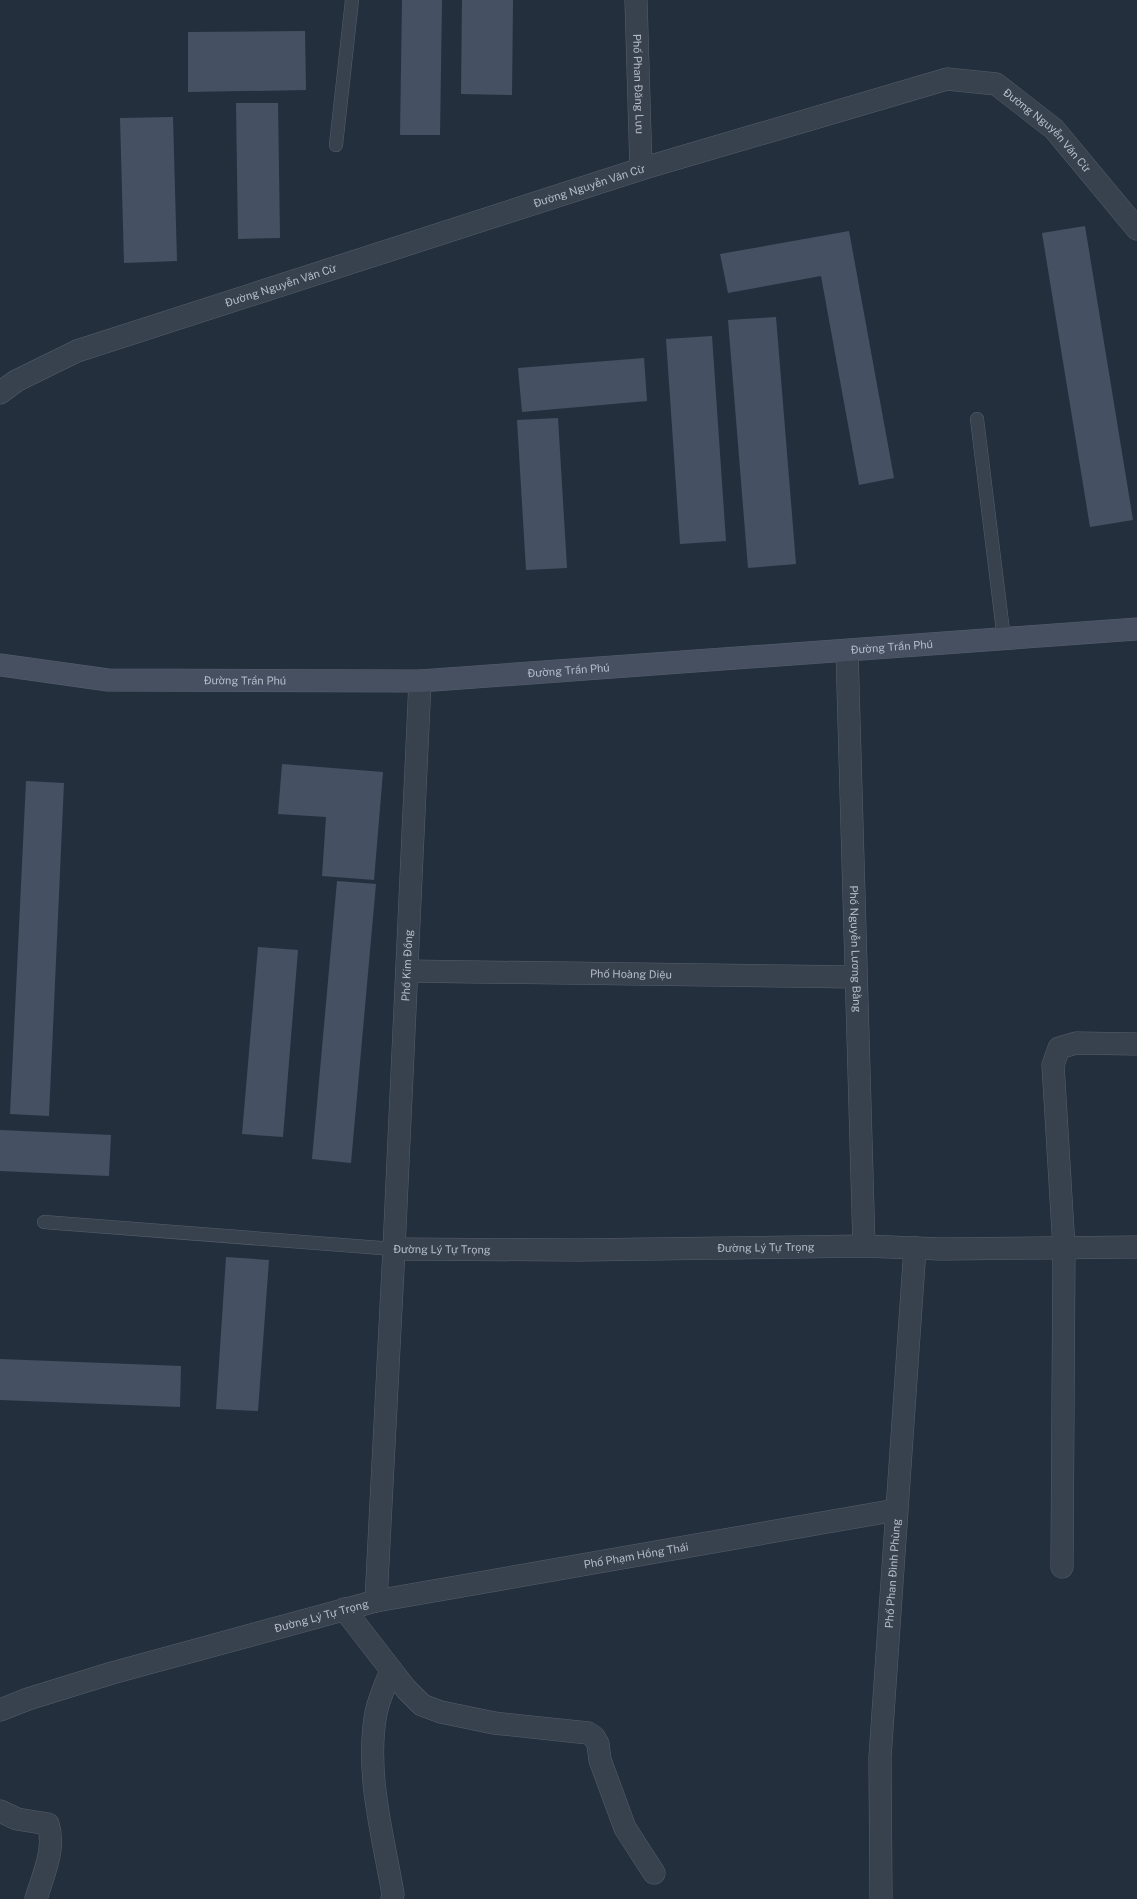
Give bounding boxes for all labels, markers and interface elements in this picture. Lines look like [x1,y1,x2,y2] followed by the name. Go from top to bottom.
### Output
[631,34,646,134] street label: Phố Phan Đăng Lưu
[1001,86,1094,175] street label: Đường Nguyễn Văn Cừ
[532,162,647,209] street label: Đường Nguyễn Văn Cừ
[224,261,339,309] street label: Đường Nguyễn Văn Cừ
[850,638,933,656] street label: Đường Trần Phú
[527,661,610,679] street label: Đường Trần Phú
[204,674,286,687] street label: Đường Trần Phú
[848,885,863,1013] street label: Phố Nguyễn Lương Bằng
[399,929,415,1002] street label: Phố Kim Đồng
[590,967,672,981] street label: Phố Hoàng Diệu
[717,1241,815,1254] street label: Đường Lý Tự Trọng
[393,1243,491,1256] street label: Đường Lý Tự Trọng
[883,1518,902,1629] street label: Phố Phan Đình Phùng
[583,1540,689,1571] street label: Phố Phạm Hồng Thái
[273,1597,370,1635] street label: Đường Lý Tự Trọng

